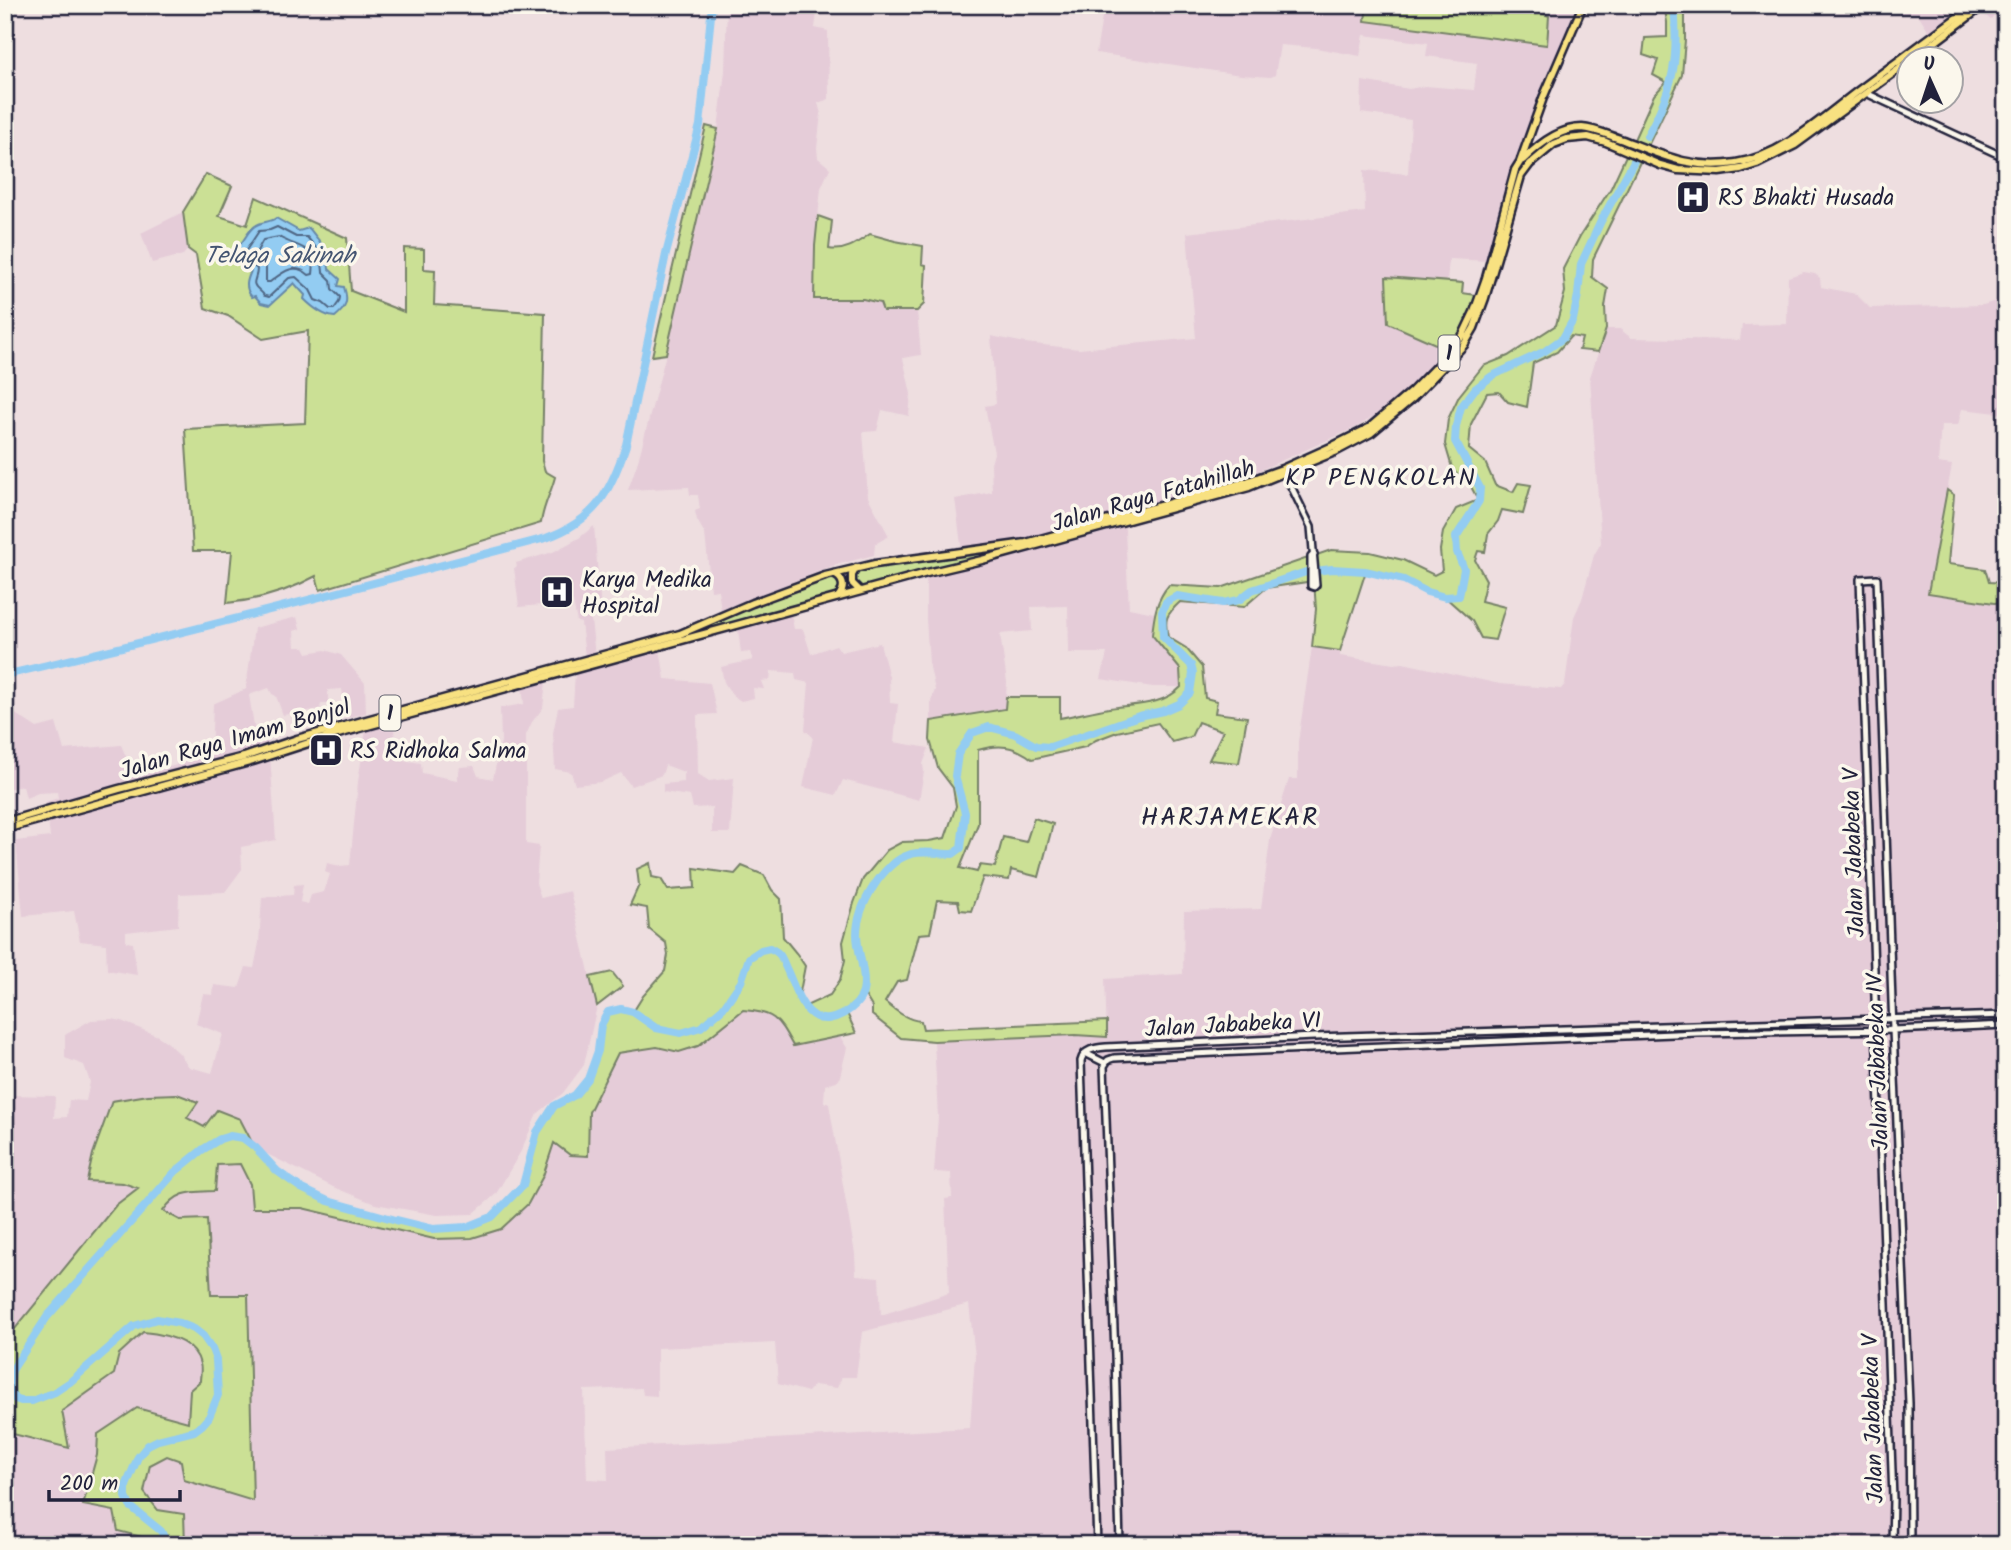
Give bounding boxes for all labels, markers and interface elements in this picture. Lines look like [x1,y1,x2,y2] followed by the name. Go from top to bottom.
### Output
[1896,46,1966,116] north arrow
[1923,50,1936,80] text: U
[1674,178,1712,216] hospital icon: RS Bhakti Husada
[1718,181,1894,217] place label: RS Bhakti Husada
[205,237,358,276] water label: Telaga Sakinah
[1438,336,1460,370] road number: 1
[1048,451,1259,543] street label: Jalan Raya Fatahillah
[1285,459,1477,498] district label: KP PENGKOLAN
[582,563,712,625] place label: Karya Medika Hospital
[538,573,576,611] hospital icon: Karya Medika Hospital
[116,690,355,790] street label: Jalan Raya Imam Bonjol
[380,696,400,730] road number: 1
[307,731,345,769] hospital icon: RS Ridhoka Salma
[350,734,527,770] place label: RS Ridhoka Salma
[1834,766,1876,938] street label: Jalan Jababeka V
[1141,797,1319,839] district label: HARJAMEKAR
[1858,971,1900,1151] street label: Jalan Jababeka IV
[1144,1003,1322,1049] street label: Jalan Jababeka VI
[1853,1332,1895,1504] street label: Jalan Jababeka V
[49,1459,180,1503] scale bar
[60,1468,118,1501] text: 200 m

